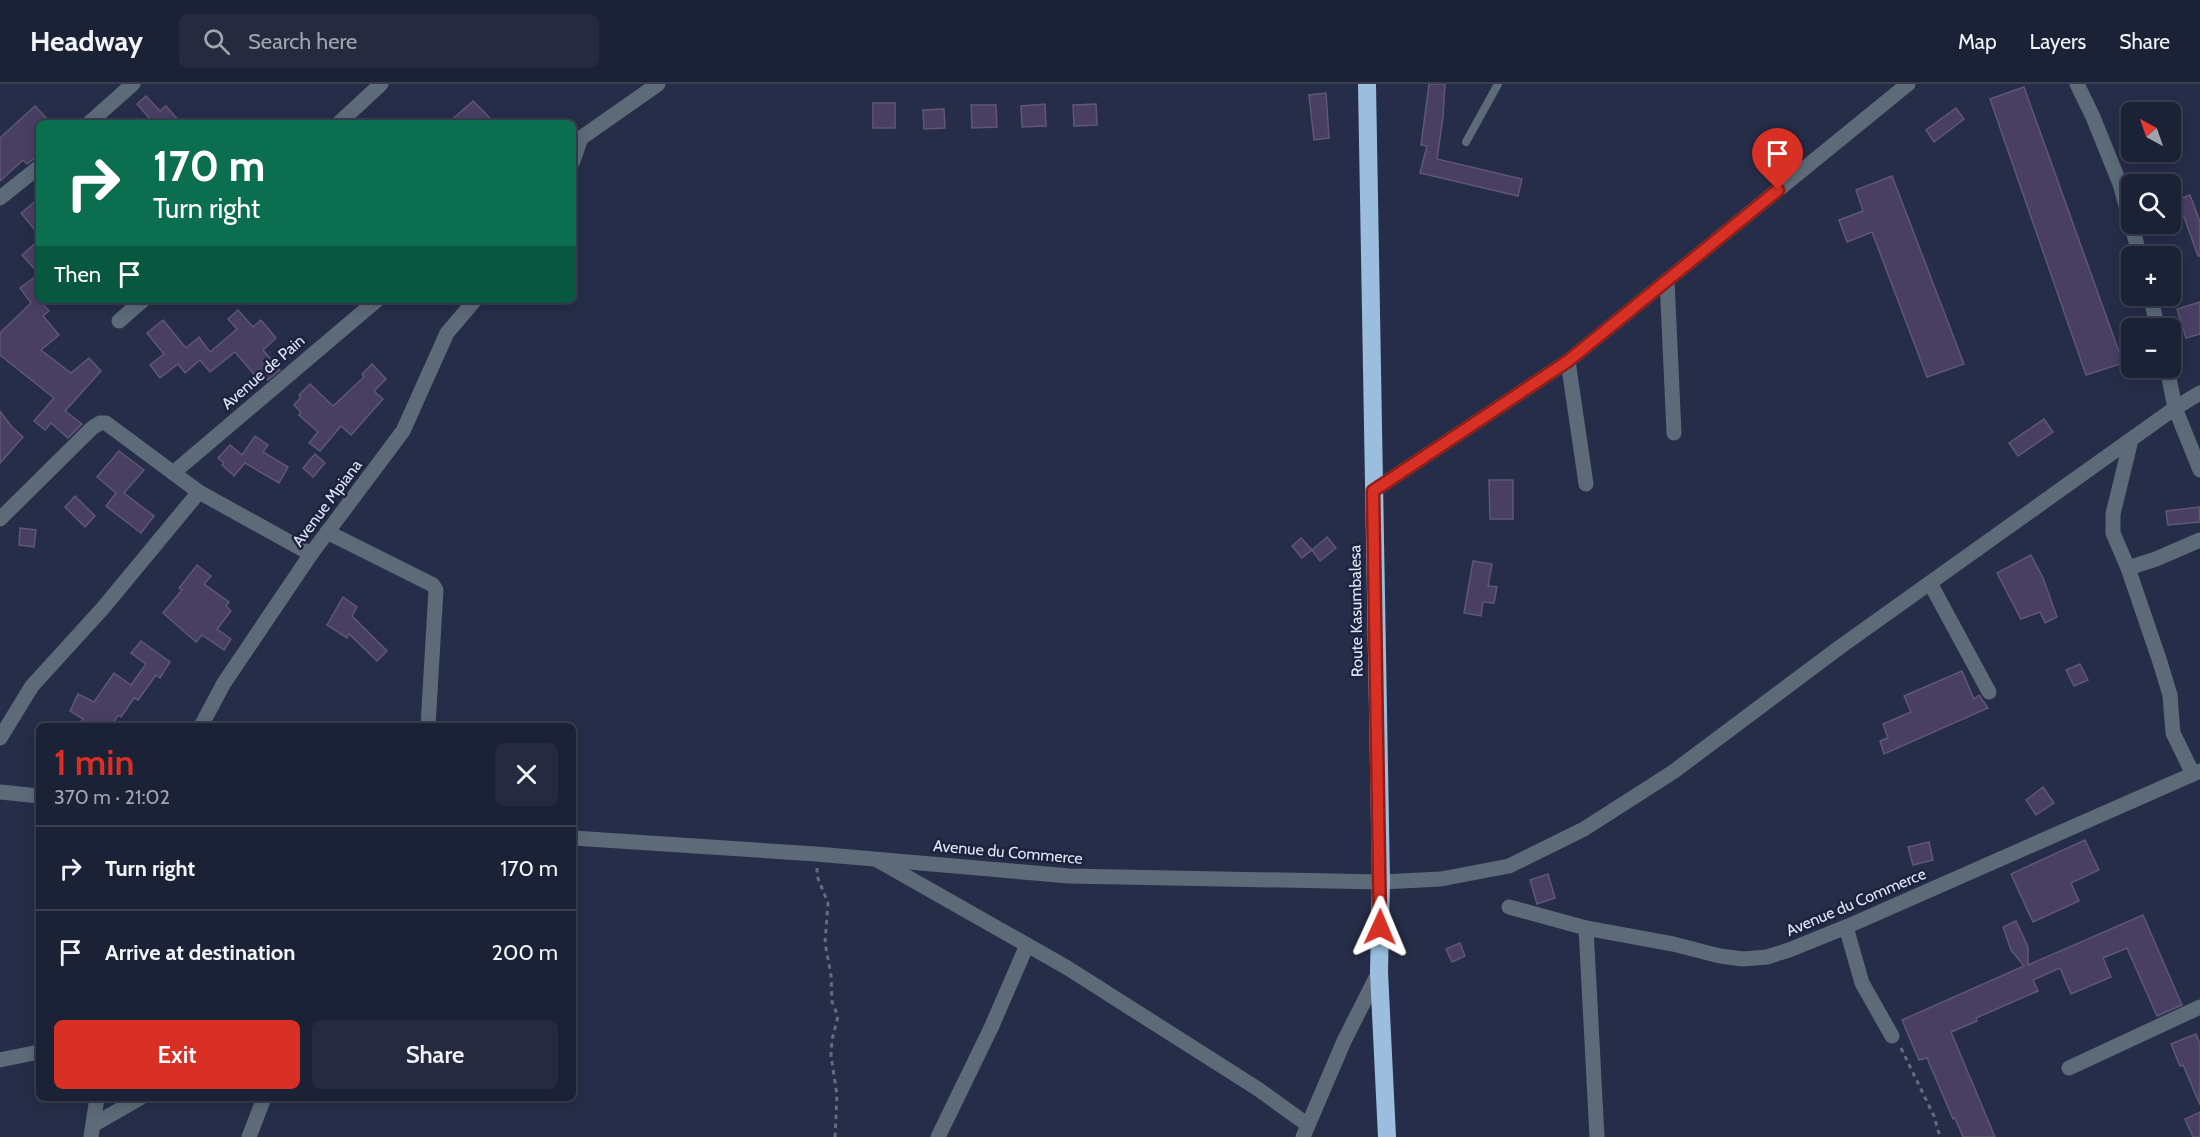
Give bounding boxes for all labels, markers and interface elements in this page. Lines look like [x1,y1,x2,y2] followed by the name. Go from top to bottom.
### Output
[179,14,599,68] search box
[30,24,143,58] text: Headway
[200,25,233,58] icon: search
[248,28,357,55] text: Search here
[1958,29,1997,54] text: Map
[2030,29,2086,54] text: Layers
[2119,29,2170,54] text: Share
[2121,102,2181,162] north arrow
[2121,102,2181,378] map controls
[1752,128,1803,190] pin
[1761,137,1794,170] icon: arrive
[153,140,265,192] text: 170 m
[54,144,132,222] icon: right
[2121,174,2181,234] button: search
[153,192,260,225] text: Turn right
[2121,246,2181,306] button: +
[113,258,146,291] icon: arrive
[54,261,101,288] text: Then
[2121,318,2181,378] button: −
[218,331,309,413] street label: Avenue de Pain
[288,456,366,550] street label: Avenue Mpiana
[1345,544,1367,677] street label: Route Kasumbalesa
[54,740,134,784] text: 1 min
[495,743,558,806] button: close
[54,785,170,809] text: 370 m · 21:02
[932,836,1084,868] street label: Avenue du Commerce
[54,852,87,885] icon: right
[105,855,195,882] text: Turn right
[500,855,558,882] text: 170 m
[1783,864,1929,940] street label: Avenue du Commerce
[1348,895,1412,959] position arrow
[54,936,87,969] icon: arrive
[105,939,295,966] text: Arrive at destination
[492,939,558,966] text: 200 m
[54,1020,300,1089] button: Exit
[312,1020,558,1089] button: Share

